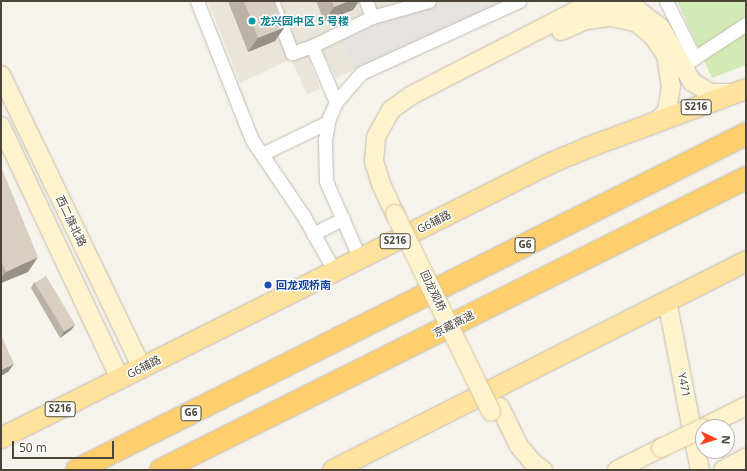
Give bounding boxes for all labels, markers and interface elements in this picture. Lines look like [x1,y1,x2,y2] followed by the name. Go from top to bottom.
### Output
[260,14,349,28] place label: 龙兴园中区 5 号楼
[247,16,257,26] marker: 龙兴园中区 5 号楼
[680,99,712,115] road number: S216
[53,193,89,249] street label: 西二旗北路
[415,208,453,236] street label: G6辅路
[379,233,411,249] road number: S216
[514,237,536,253] road number: G6
[417,268,449,314] street label: 回龙观桥
[276,278,331,292] place label: 回龙观桥南
[263,280,273,290] marker: 回龙观桥南
[431,308,477,340] street label: 京藏高速
[125,353,163,381] street label: G6辅路
[675,371,693,399] street label: Y471
[44,401,76,417] road number: S216
[180,405,202,421] road number: G6
[695,419,735,459] north arrow
[14,433,116,459] scale bar
[719,435,734,445] text: N
[19,439,47,456] text: 50 m

